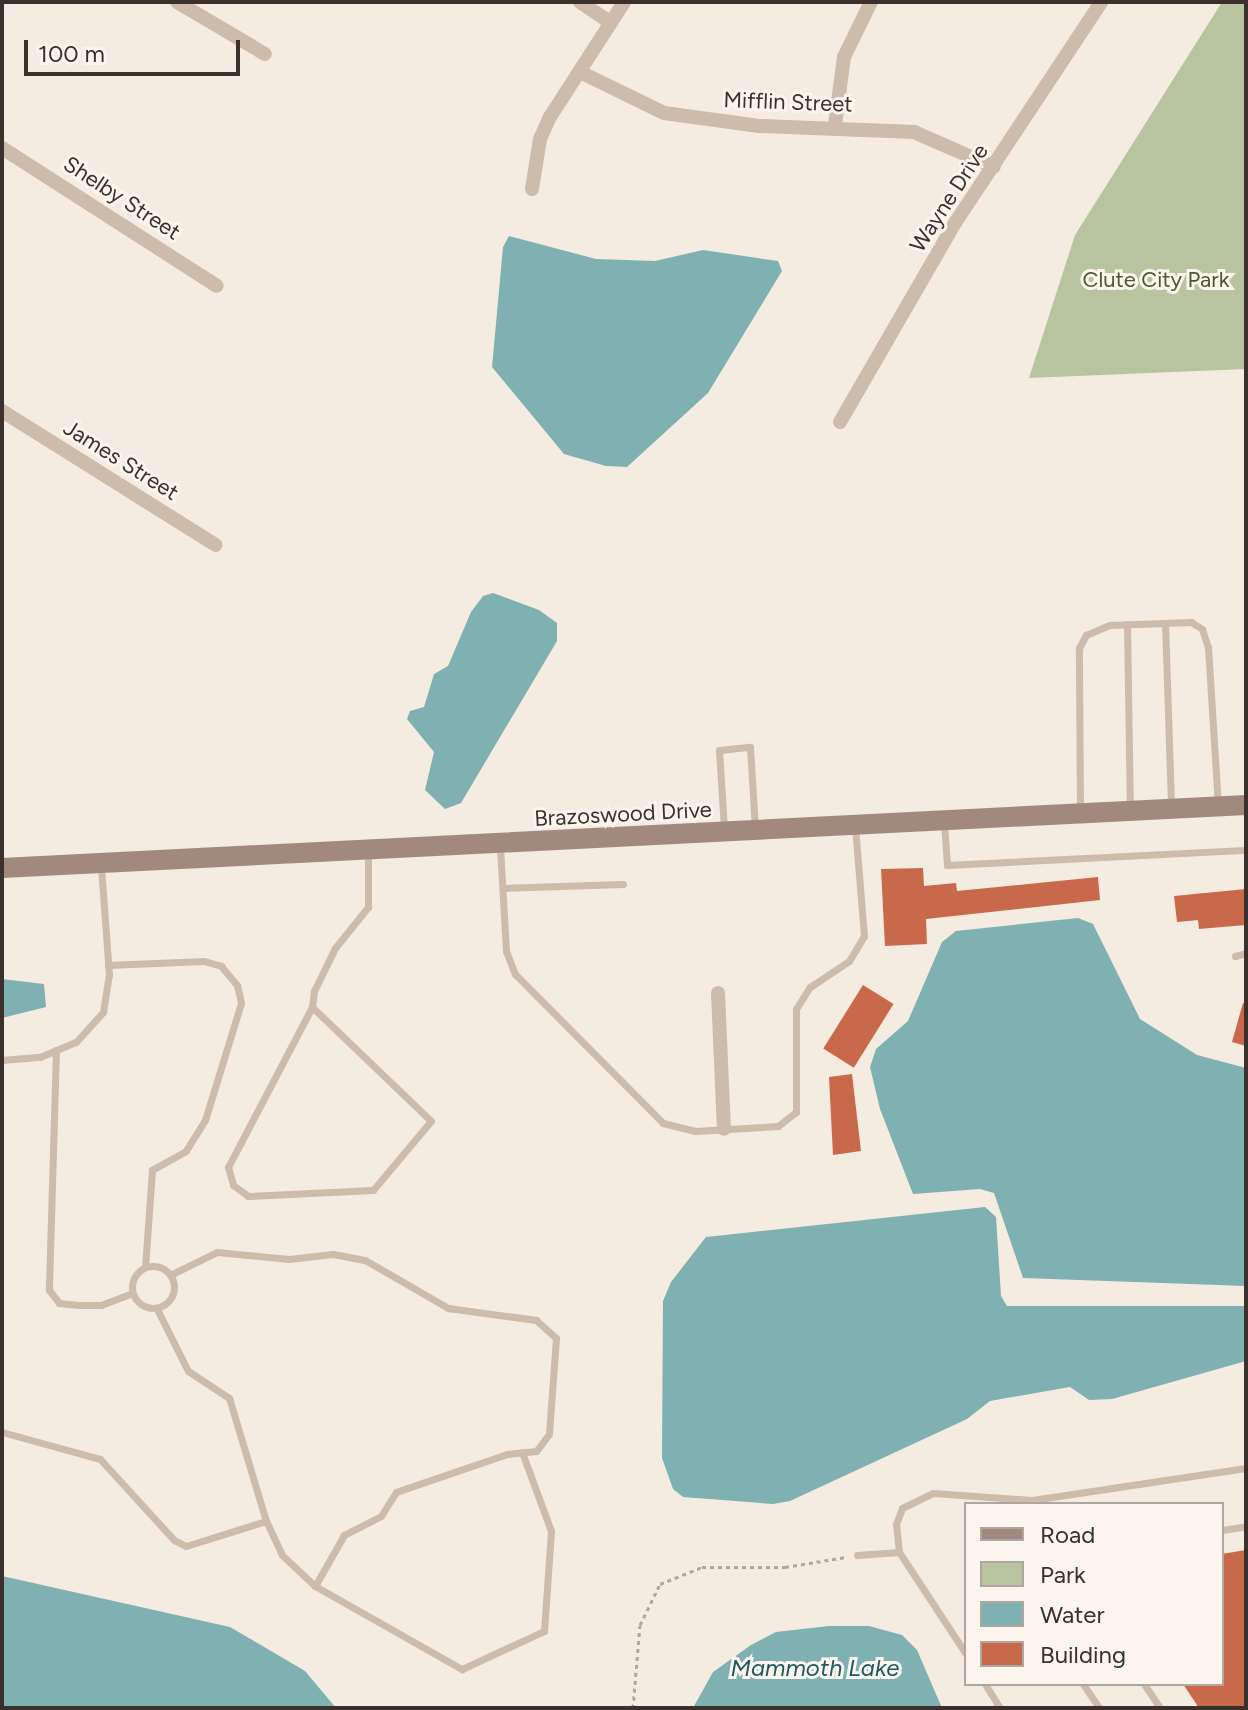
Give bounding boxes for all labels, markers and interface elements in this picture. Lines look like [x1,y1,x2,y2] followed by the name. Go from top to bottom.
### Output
[28,24,244,74] scale bar
[38,39,105,68] text: 100 m
[723,87,853,117] street label: Mifflin Street
[904,139,994,257] street label: Wayne Drive
[59,150,185,246] street label: Shelby Street
[1083,267,1229,293] park label: Clute City Park
[59,414,183,506] street label: James Street
[534,796,712,832] street label: Brazoswood Drive
[964,1502,1224,1686] legend
[1040,1520,1095,1549] text: Road
[1040,1560,1086,1589] text: Park
[1040,1600,1105,1629] text: Water
[1040,1640,1126,1669] text: Building
[731,1654,899,1682] water label: Mammoth Lake

